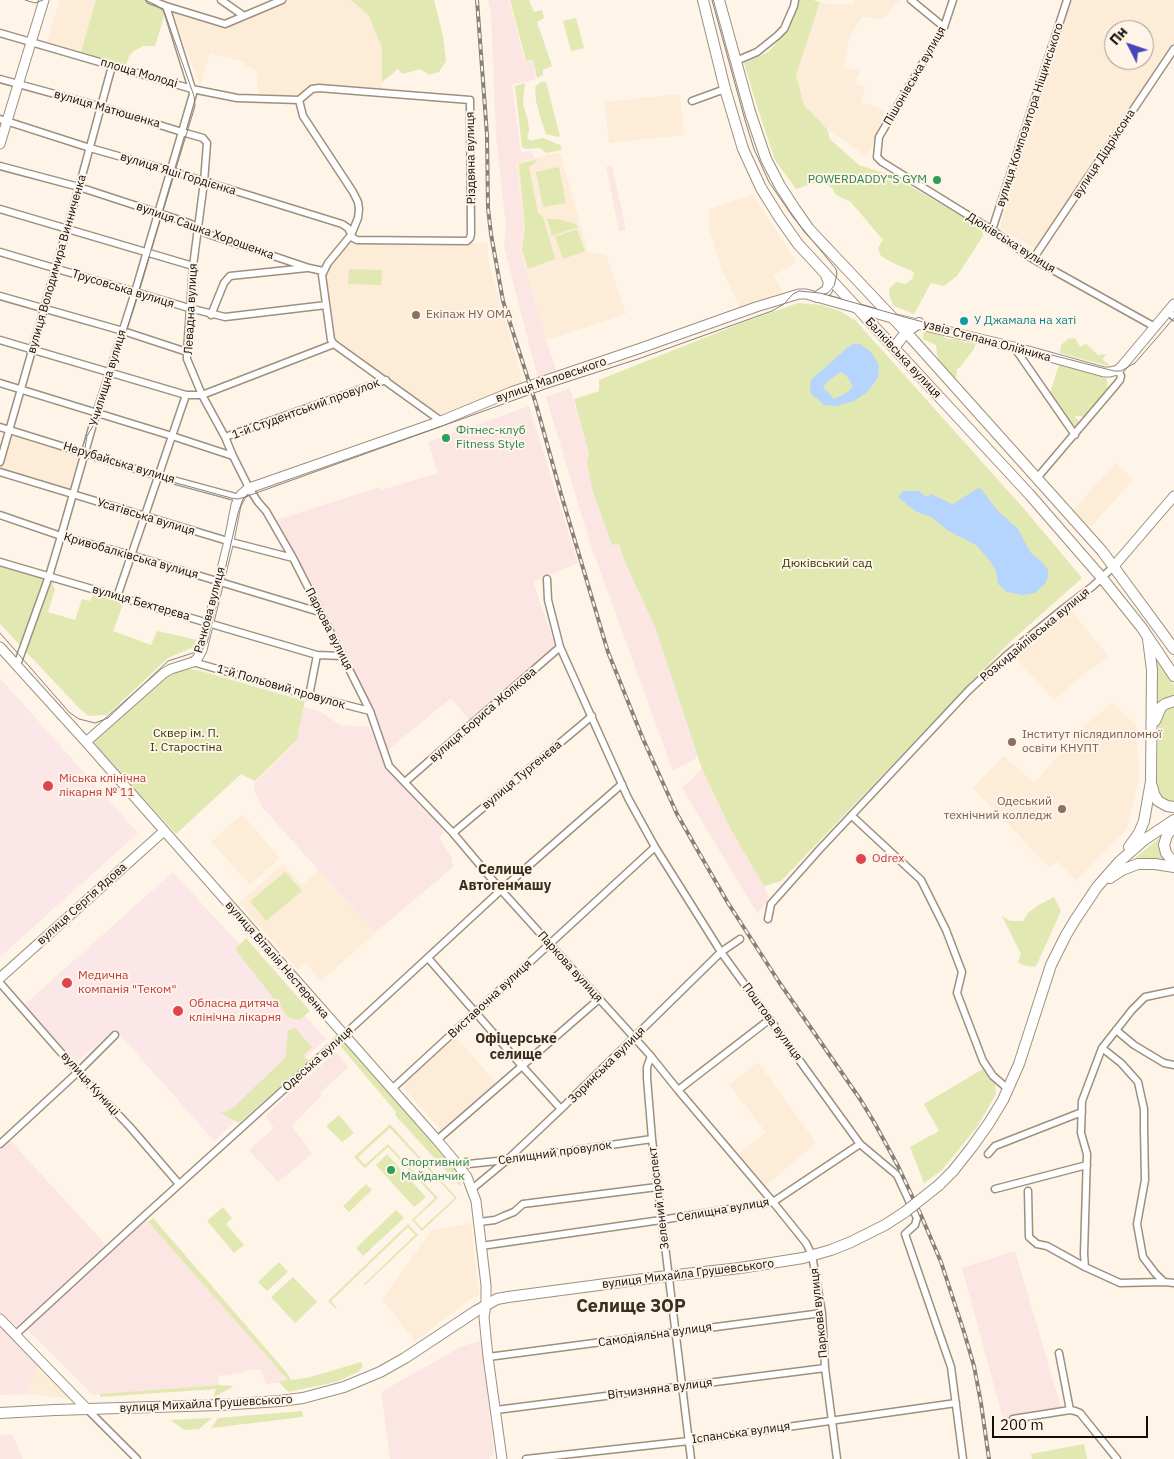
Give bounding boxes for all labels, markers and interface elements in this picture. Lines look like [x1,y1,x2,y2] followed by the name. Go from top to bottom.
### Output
[1104,20,1154,70] north arrow
[993,21,1067,209] street label: вулиця Композитора Ніщинського
[1106,23,1131,49] text: Пн
[881,24,949,128] street label: Пішонівська вулиця
[99,55,179,91] street label: площа Молоді
[52,87,162,131] street label: вулиця Матюшенка
[1070,107,1138,201] street label: вулиця Дідріхсона
[463,112,479,204] street label: Різдвяна вулиця
[118,150,238,198] street label: вулиця Яші Гордієнка
[25,173,89,355] street label: вулиця Володимира Винниченка
[808,173,927,187] place label: POWERDADDY"S GYM
[931,174,943,186] marker: POWERDADDY"S GYM
[134,199,276,263] street label: вулиця Сашка Хорошенка
[964,210,1058,276] street label: Дюківська вулиця
[181,263,201,355] street label: Левадна вулиця
[70,267,176,311] street label: Трусовська вулиця
[426,308,512,322] place label: Екіпаж НУ ОМА
[410,309,422,321] marker: Екіпаж НУ ОМА
[974,314,1076,328] place label: У Джамала на хаті
[862,315,944,401] street label: Балківська вулиця
[958,315,970,327] marker: У Джамала на хаті
[921,317,1053,365] street label: узвіз Степана Олійника
[86,328,130,428] street label: Училищна вулиця
[494,354,608,406] street label: вулиця Маловського
[230,376,382,442] street label: 1-й Студентський провулок
[456,424,525,452] place label: Фітнес-клуб Fitness Style
[440,432,452,444] marker: Фітнес-клуб Fitness Style
[61,439,177,487] street label: Нерубайська вулиця
[95,495,197,539] street label: Усатівська вулиця
[62,530,200,582] street label: Кривобалківська вулиця
[782,557,872,571] park label: Дюківський сад
[192,565,228,655] street label: Рачкова вулиця
[90,582,192,624] street label: вулиця Бехтерєва
[302,585,356,673] street label: Паркова вулиця
[977,585,1093,685] street label: Розкидайлівська вулиця
[215,662,347,712] street label: 1-й Польовий провулок
[426,664,540,766] street label: вулиця Бориса Жолкова
[150,727,222,755] park label: Сквер ім. П. І. Старостіна
[1022,728,1162,756] place label: Інститут післядипломної освіти КНУПТ
[1006,736,1018,748] marker: Інститут післядипломної освіти КНУПТ
[479,737,565,813] street label: вулиця Тургенєва
[59,772,146,800] place label: Міська клінічна лікарня № 11
[41,779,55,793] marker: Міська клінічна лікарня № 11
[944,795,1052,823] place label: Одеський технічний колледж
[1056,803,1068,815] marker: Одеський технічний колледж
[854,852,868,866] marker: Odrex
[872,852,904,866] place label: Odrex
[34,860,130,948] street label: вулиця Сергія Ядова
[459,862,551,894] district label: Селище Автогенмашу
[222,898,332,1022] street label: вулиця Віталія Нестеренка
[534,929,606,1005] street label: Паркова вулиця
[445,957,535,1041] street label: Виставочна вулиця
[78,969,176,997] place label: Медична компанія "Теком"
[60,976,74,990] marker: Медична компанія "Теком"
[739,980,805,1064] street label: Поштова вулиця
[189,997,281,1025] place label: Обласна дитяча клінічна лікарня
[171,1004,185,1018] marker: Обласна дитяча клінічна лікарня
[280,1024,356,1094] street label: Одеська вулиця
[566,1024,648,1106] street label: Зоринська вулиця
[475,1031,557,1064] district label: Офіцерське селище
[58,1049,122,1119] street label: вулиця Куниці
[497,1138,613,1168] street label: Селищний провулок
[646,1146,672,1250] street label: Зелений проспект
[401,1156,469,1184] place label: Спортивний Майданчик
[385,1164,397,1176] marker: Спортивний Майданчик
[676,1195,770,1225] street label: Селищна вулиця
[601,1256,775,1292] street label: вулиця Михайла Грушевського
[807,1267,831,1359] street label: Паркова вулиця
[576,1296,686,1318] district label: Селище ЗОР
[597,1320,713,1350] street label: Самодіяльна вулиця
[607,1375,713,1403] street label: Вітчизняна вулиця
[119,1392,293,1416] street label: вулиця Михайла Грушевського
[994,1406,1150,1438] scale bar
[1000,1415,1044,1434] text: 200 m
[691,1419,791,1447] street label: Іспанська вулиця

